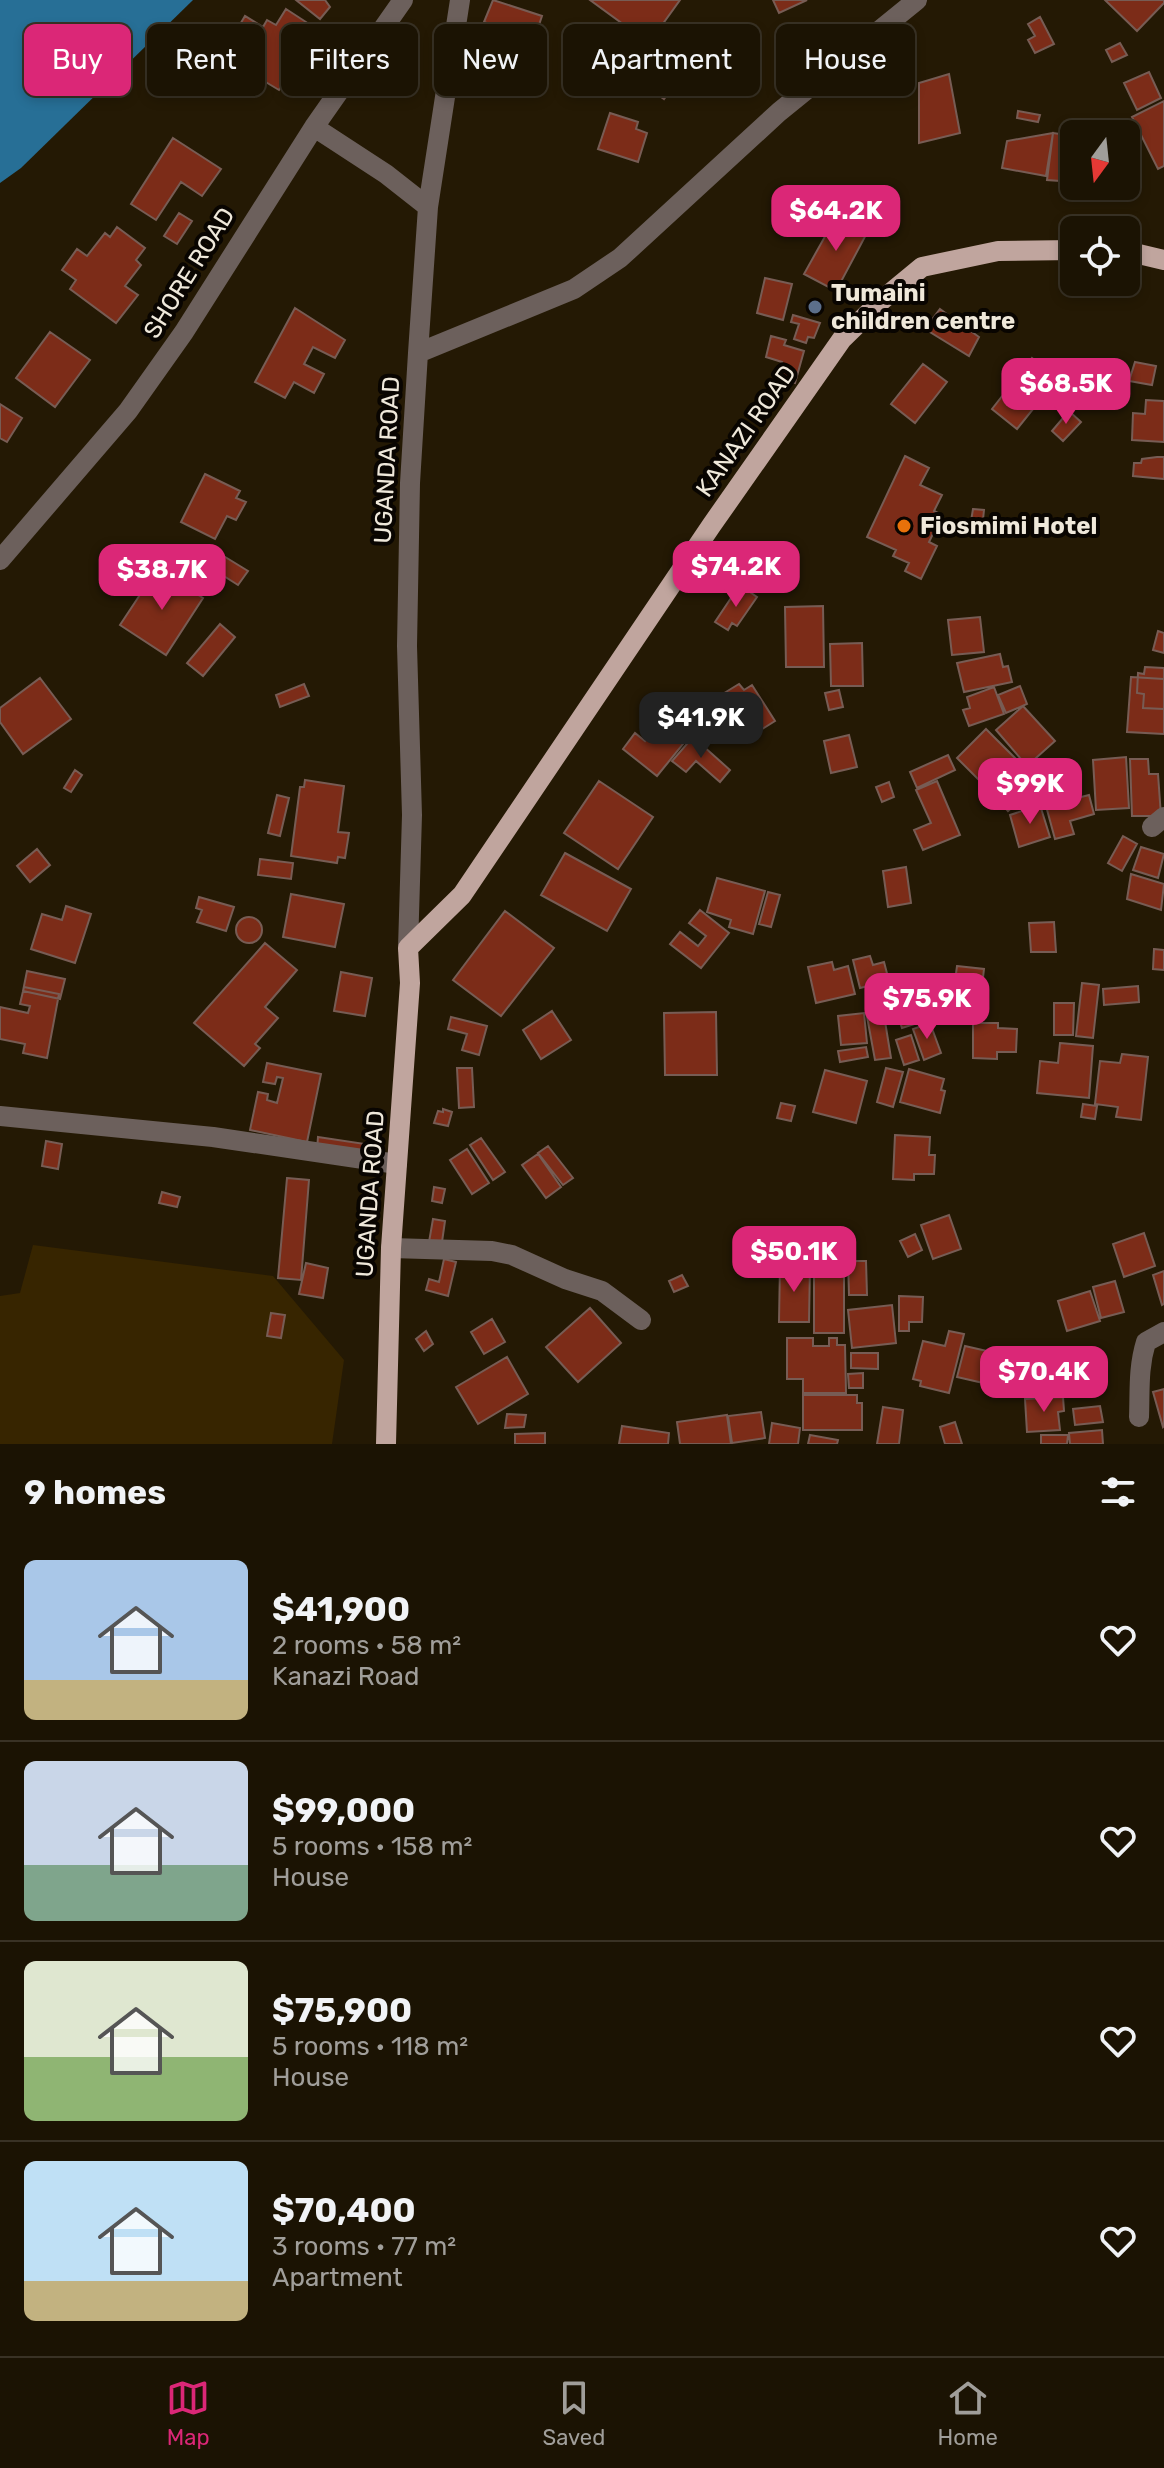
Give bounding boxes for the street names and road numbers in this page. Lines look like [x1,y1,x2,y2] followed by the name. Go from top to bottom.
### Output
[138,203,240,343] street label: SHORE ROAD
[690,360,802,502] street label: KANAZI ROAD
[369,376,405,544] street label: UGANDA ROAD
[350,1110,390,1278] street label: UGANDA ROAD

